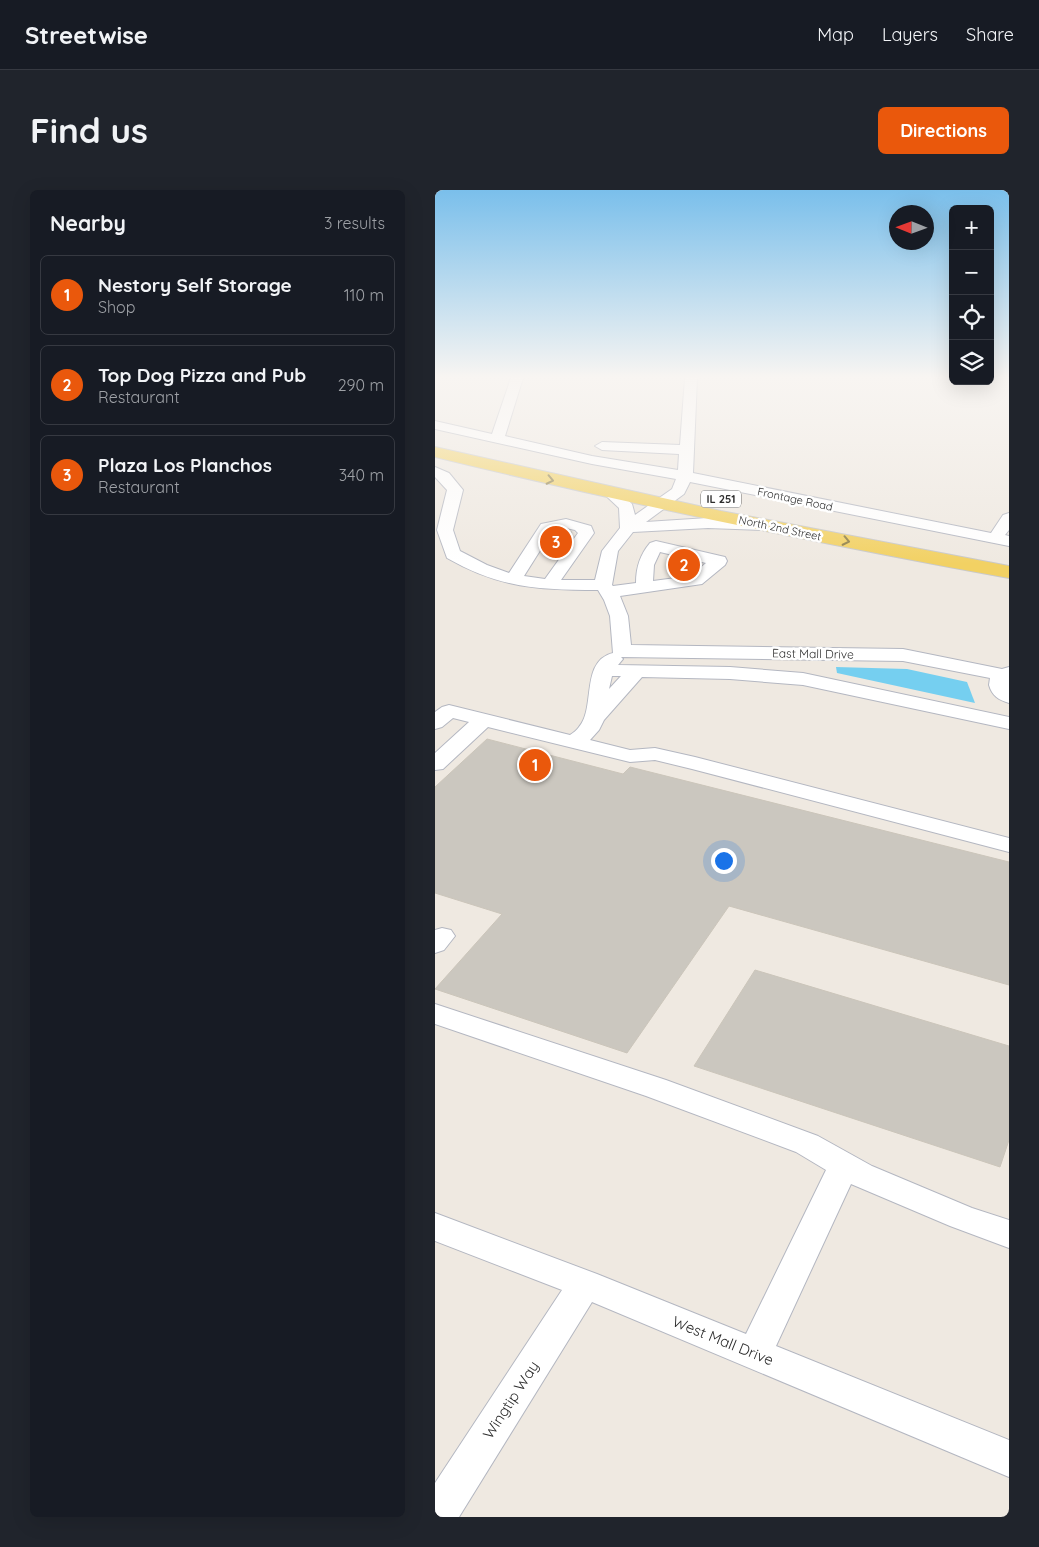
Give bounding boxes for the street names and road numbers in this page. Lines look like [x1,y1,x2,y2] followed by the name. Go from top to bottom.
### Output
[756,484,834,514] street label: Frontage Road
[701,490,741,508] road number: IL 251
[737,512,823,544] street label: North 2nd Street
[772,645,854,662] street label: East Mall Drive
[670,1312,777,1369] street label: West Mall Drive
[478,1357,543,1442] street label: Wingtip Way

